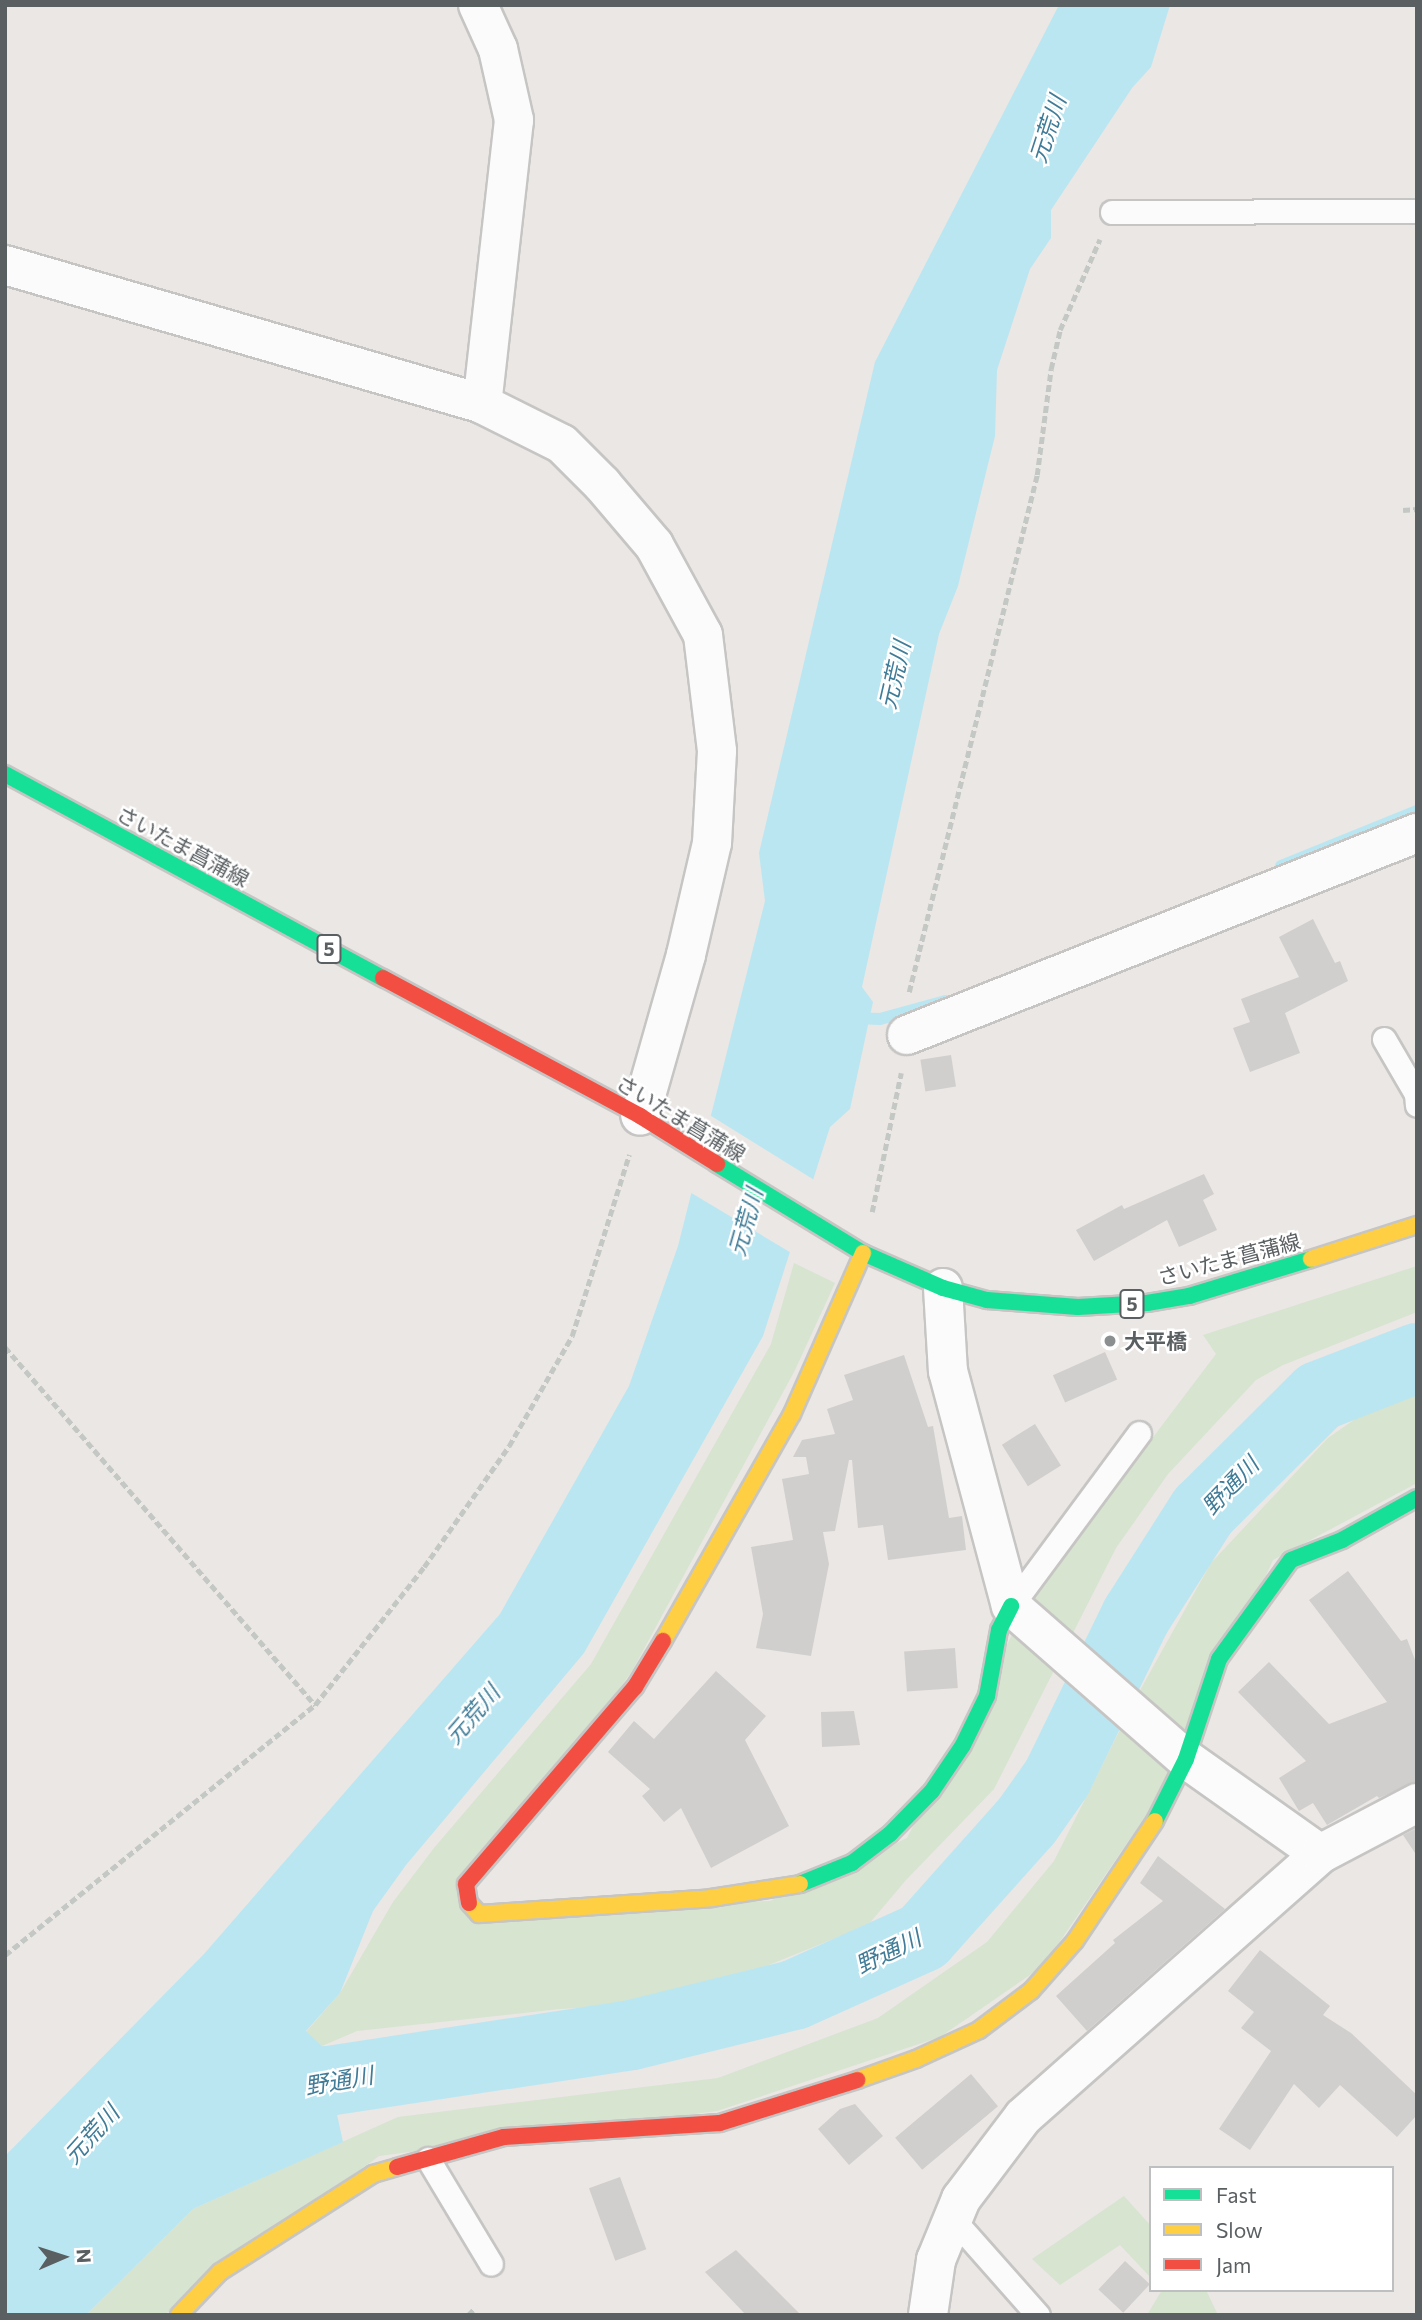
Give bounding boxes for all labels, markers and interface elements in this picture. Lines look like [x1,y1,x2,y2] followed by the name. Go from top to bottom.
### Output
[1023,92,1071,166] water label: 元荒川
[873,638,915,712] water label: 元荒川
[112,800,254,892] street label: さいたま菖蒲線
[315,934,343,965] road number: 5
[612,1069,750,1167] street label: さいたま菖蒲線
[722,1185,768,1259] water label: 元荒川
[1155,1228,1303,1290] street label: さいたま菖蒲線
[1118,1288,1146,1320] road number: 5
[1124,1328,1187,1354] place label: 大平橋
[1102,1333,1118,1349] marker: 大平橋
[1196,1451,1264,1519] water label: 野通川
[439,1679,505,1749] water label: 元荒川
[851,1923,925,1979] water label: 野通川
[303,2060,375,2100] water label: 野通川
[58,2099,124,2169] water label: 元荒川
[1149,2166,1394,2292] legend
[1216,2182,1257,2207] text: Fast
[1216,2217,1263,2242] text: Slow
[28,2222,98,2292] north arrow
[73,2248,96,2264] text: N
[1216,2252,1251,2277] text: Jam

